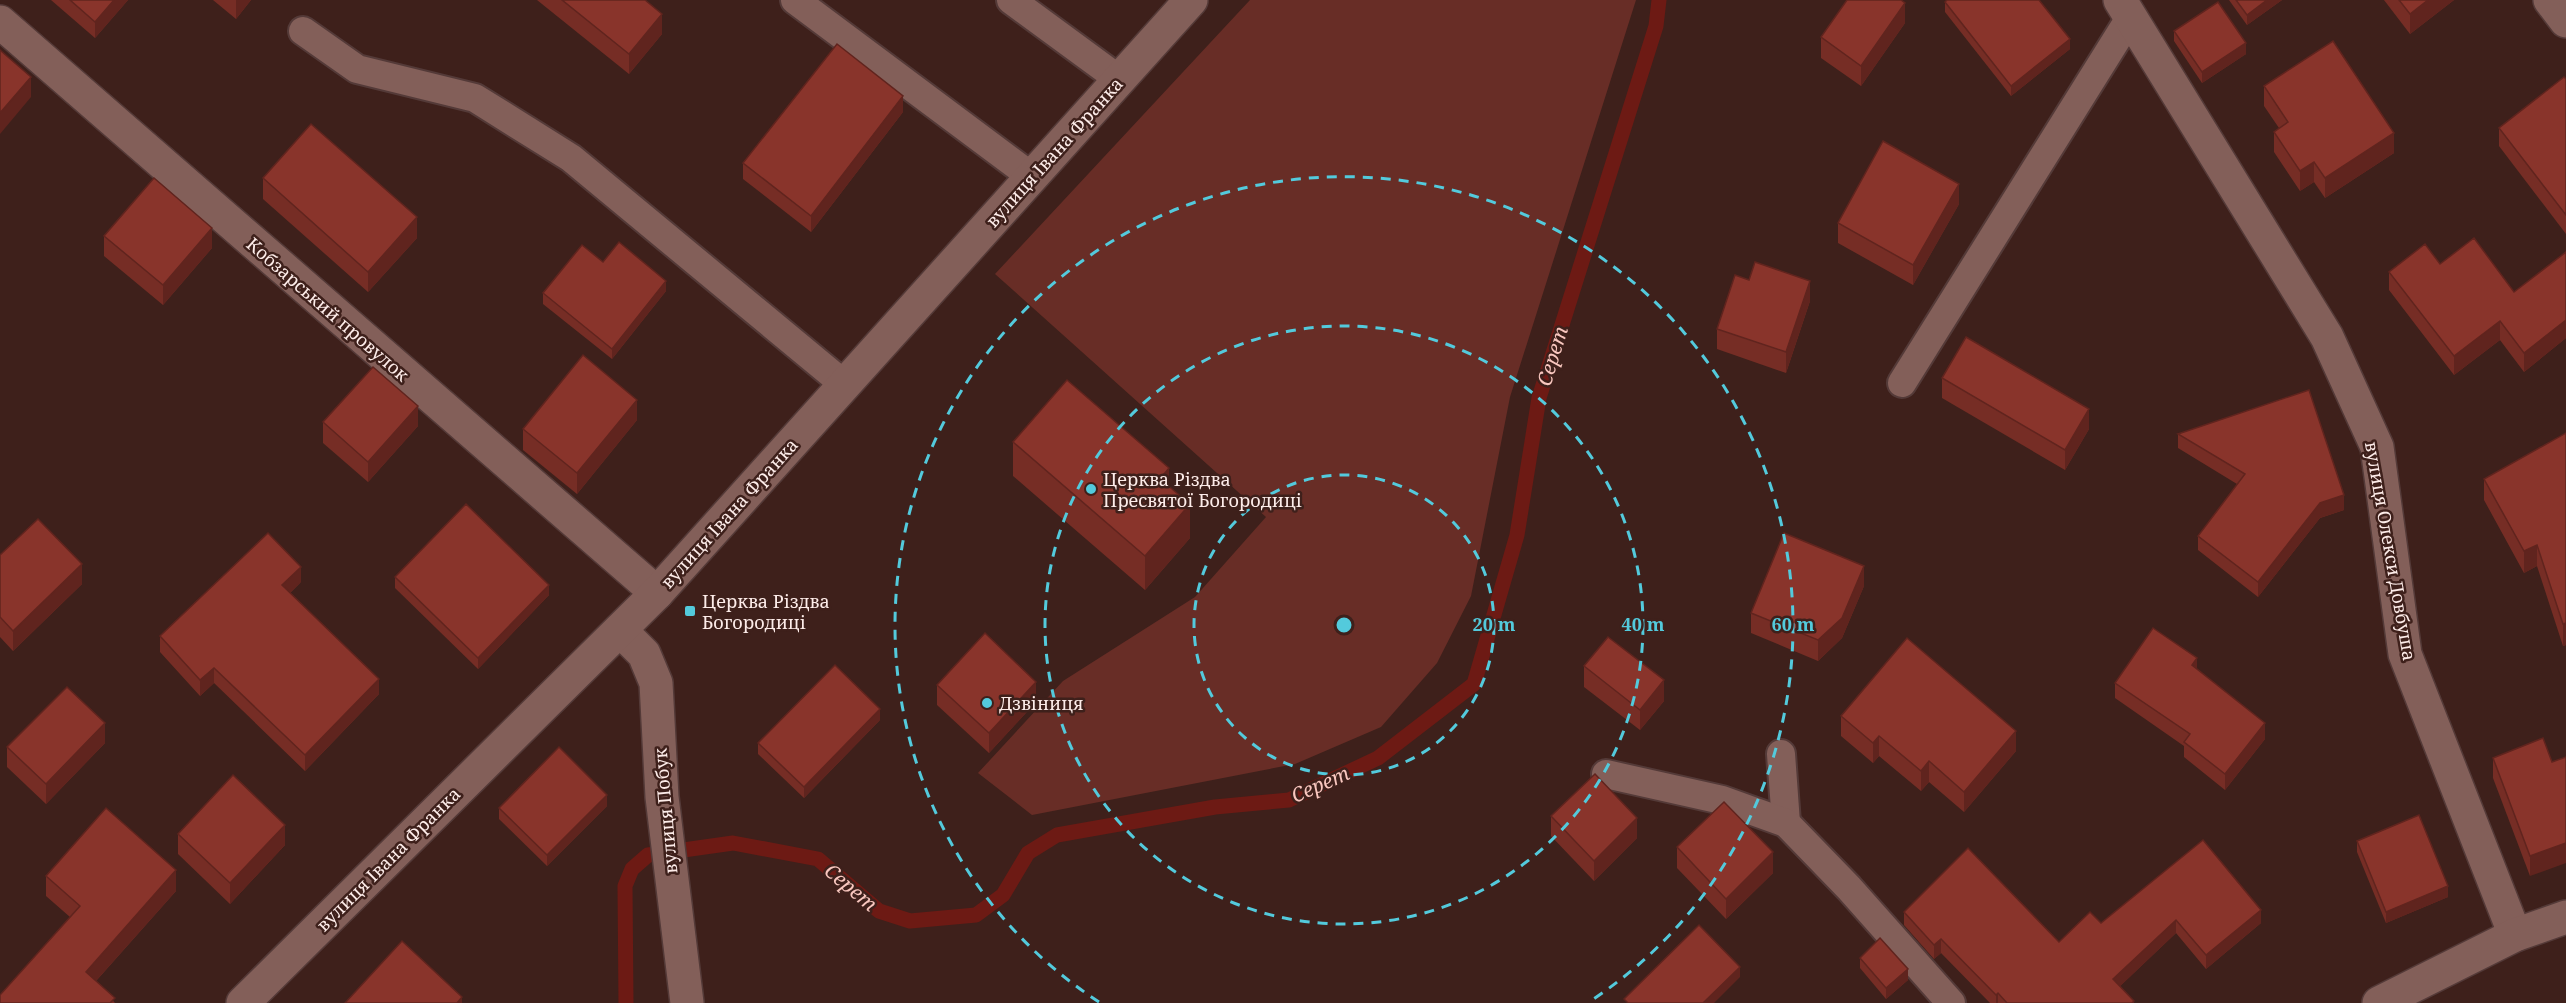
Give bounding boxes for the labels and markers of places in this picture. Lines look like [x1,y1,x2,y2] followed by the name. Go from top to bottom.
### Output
[1103,467,1302,512] place label: Церква Різдва Пресвятої Богородиці
[1084,482,1098,496] marker: Церква Різдва Пресвятої Богородиці
[702,589,830,634] place label: Церква Різдва Богородиці
[683,604,697,618] marker: Церква Різдва Богородиці
[1334,615,1354,635] centre of rings
[999,691,1083,715] place label: Дзвіниця
[980,696,994,710] marker: Дзвіниця

